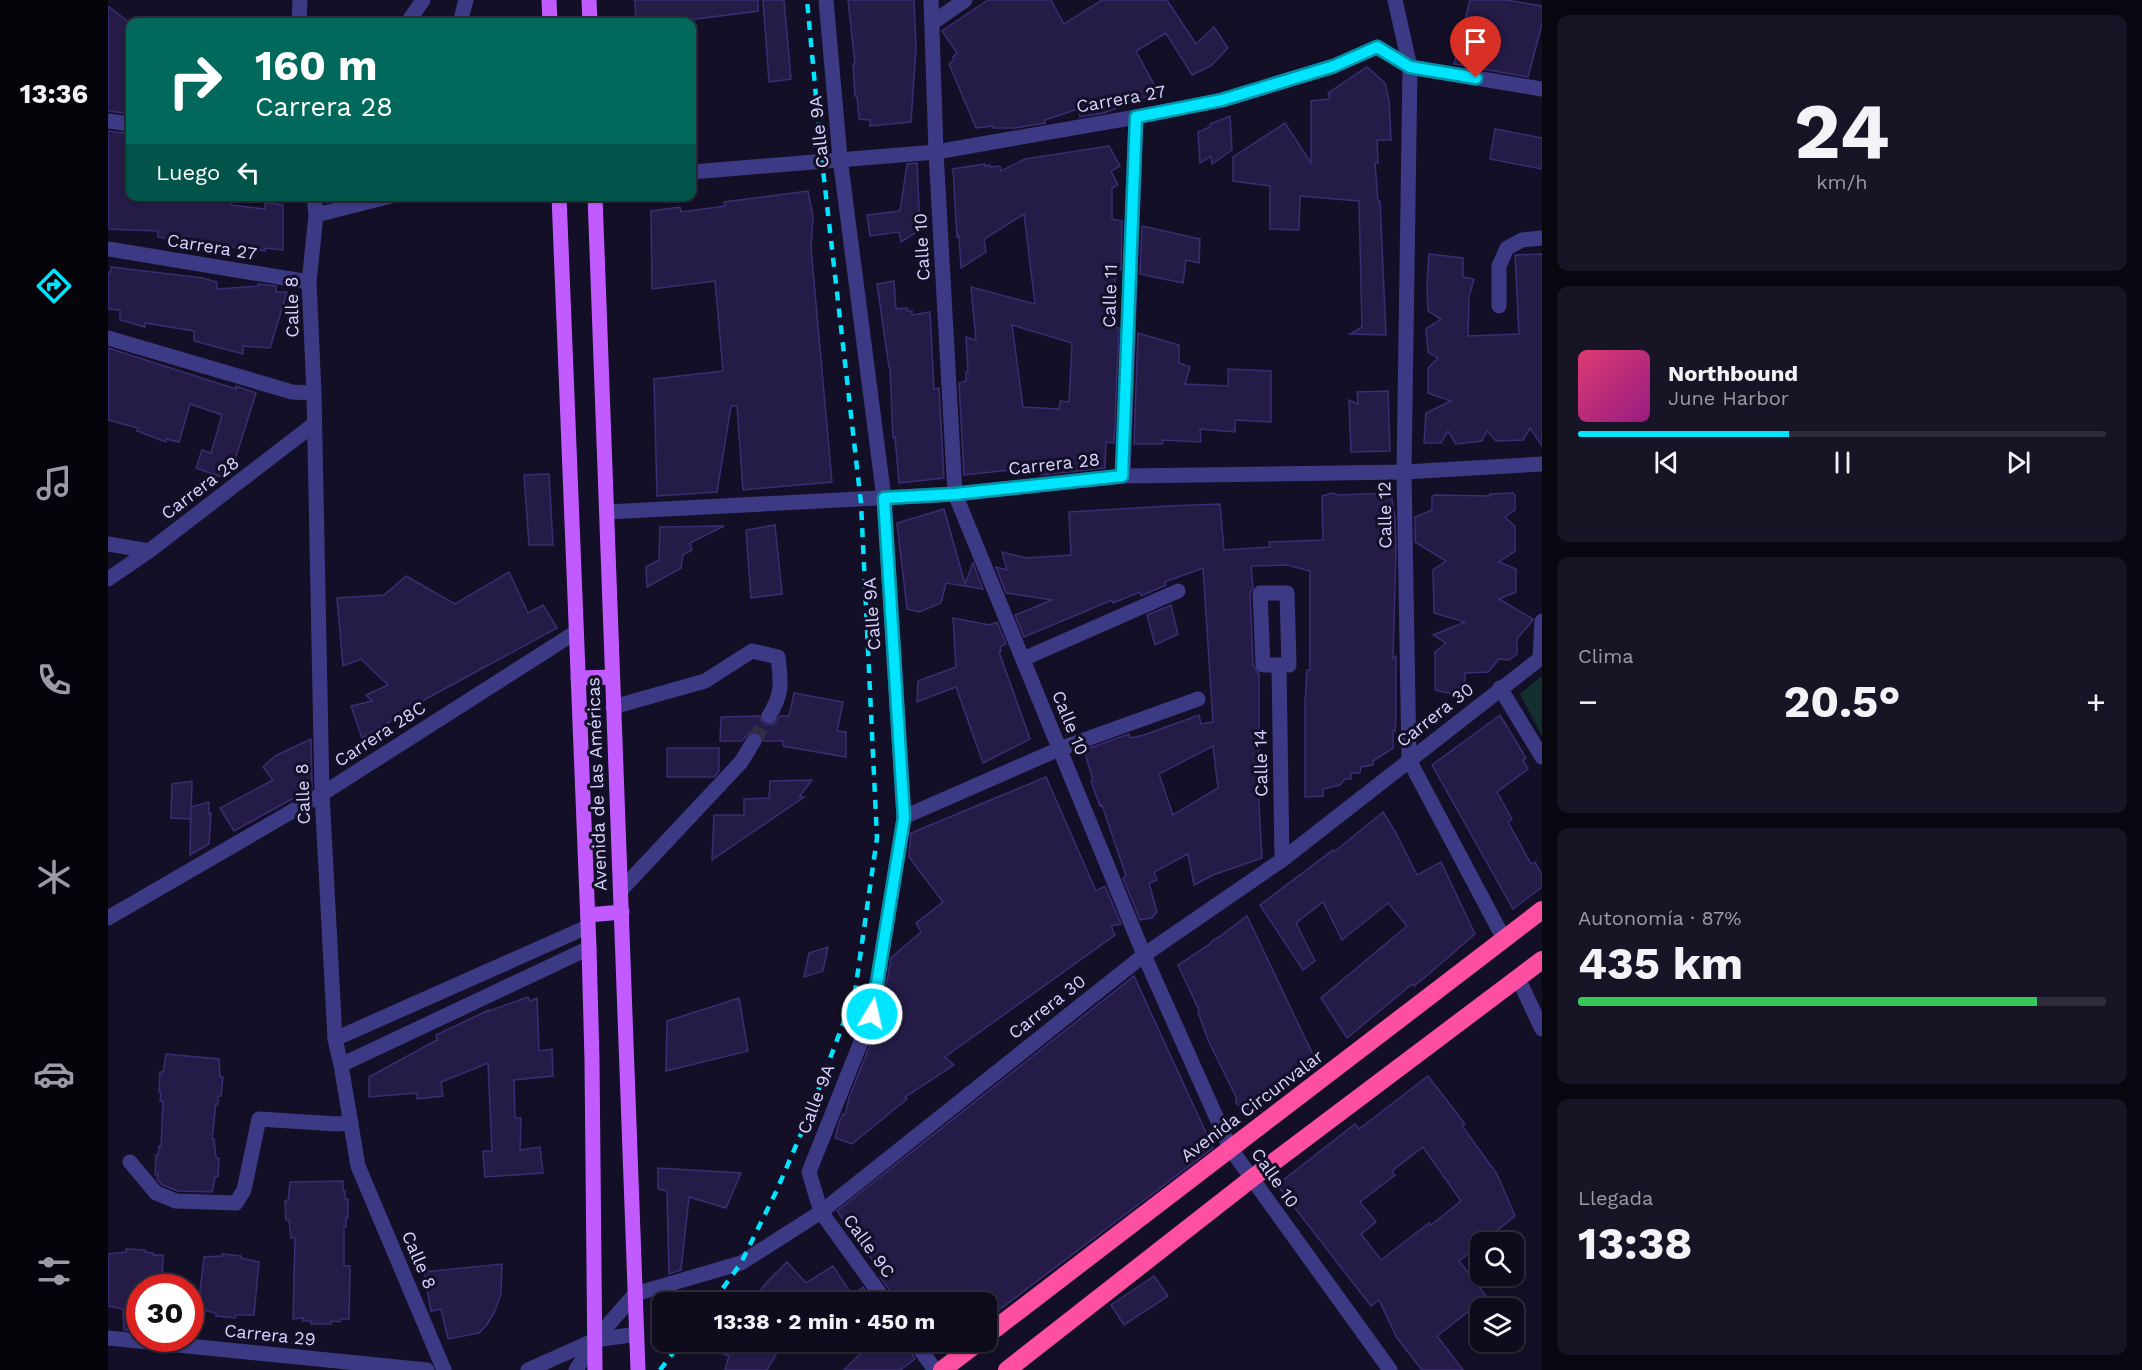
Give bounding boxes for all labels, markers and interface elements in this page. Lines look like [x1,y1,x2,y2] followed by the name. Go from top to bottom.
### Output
[1450,16,1501,78] pin
[1459,25,1492,58] icon: arrive
[255,41,378,90] text: 160 m
[156,42,234,120] icon: right
[20,78,88,110] text: 13:36
[1074,80,1167,117] street label: Carrera 27
[1794,85,1890,177] text: 24
[255,91,393,123] text: Carrera 28
[804,95,833,169] street label: Calle 9A
[232,156,265,189] icon: left
[156,160,220,185] text: Luego
[1816,170,1868,194] text: km/h
[909,213,934,281] street label: Calle 10
[166,229,258,264] street label: Carrera 27
[1098,264,1121,328] street label: Calle 11
[33,265,75,307] icon: directions
[280,276,303,338] street label: Calle 8
[1668,361,1798,386] text: Northbound
[1668,386,1789,410] text: June Harbor
[1650,446,1683,479] icon: previous
[1826,446,1859,479] icon: pause
[2002,446,2035,479] icon: next
[1007,448,1101,479] street label: Carrera 28
[157,452,243,524] street label: Carrera 28
[33,462,75,504] icon: music
[1373,481,1396,549] street label: Calle 12
[858,577,885,651] street label: Calle 9A
[1578,644,1634,668] text: Clima
[33,659,75,701] icon: phone
[1784,675,1900,728] text: 20.5°
[582,677,611,891] street label: Avenida de las Américas
[1392,678,1477,751] street label: Carrera 30
[1578,682,1598,721] text: −
[2086,682,2106,721] text: +
[1048,687,1093,758] street label: Calle 10
[330,696,429,771] street label: Carrera 28C
[1249,729,1272,797] street label: Calle 14
[291,763,314,825] street label: Calle 8
[33,856,75,898] icon: climate
[1578,906,1741,930] text: Autonomía · 87%
[1578,937,1743,990] text: 435 km
[1004,970,1089,1043] street label: Carrera 30
[840,982,904,1046] position arrow
[1176,1045,1327,1166] street label: Avenida Circunvalar
[33,1053,75,1095] icon: car
[793,1061,838,1137] street label: Calle 9A
[1247,1144,1303,1212] street label: Calle 10
[1578,1186,1653,1210] text: Llegada
[839,1210,900,1282] street label: Calle 9C
[1578,1217,1693,1270] text: 13:38
[398,1228,441,1292] street label: Calle 8
[1470,1232,1524,1352] map controls
[1470,1232,1524,1286] button: search
[33,1250,75,1292] icon: filters
[126,1274,204,1352] speed limit sign: 30
[1470,1298,1524,1352] button: layers
[714,1309,935,1334] text: 13:38 · 2 min · 450 m
[223,1319,317,1350] street label: Carrera 29

